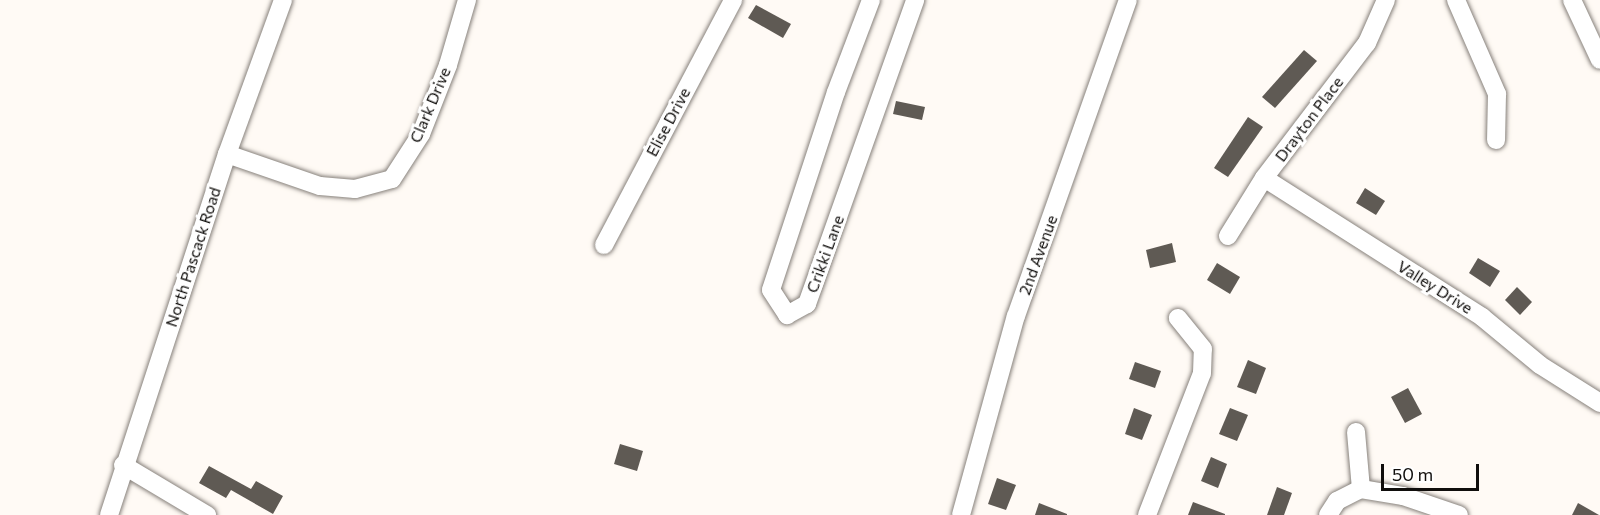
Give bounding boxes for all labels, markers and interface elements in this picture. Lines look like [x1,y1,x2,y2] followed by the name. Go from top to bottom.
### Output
[406,64,454,146] street label: Clark Drive
[1271,73,1347,165] street label: Drayton Place
[642,84,694,160] street label: Elise Drive
[161,185,225,329] street label: North Pascack Road
[1015,212,1061,298] street label: 2nd Avenue
[802,213,848,295] street label: Crikki Lane
[1394,256,1476,318] street label: Valley Drive
[1384,452,1482,490] scale bar
[1392,463,1433,485] text: 50 m

